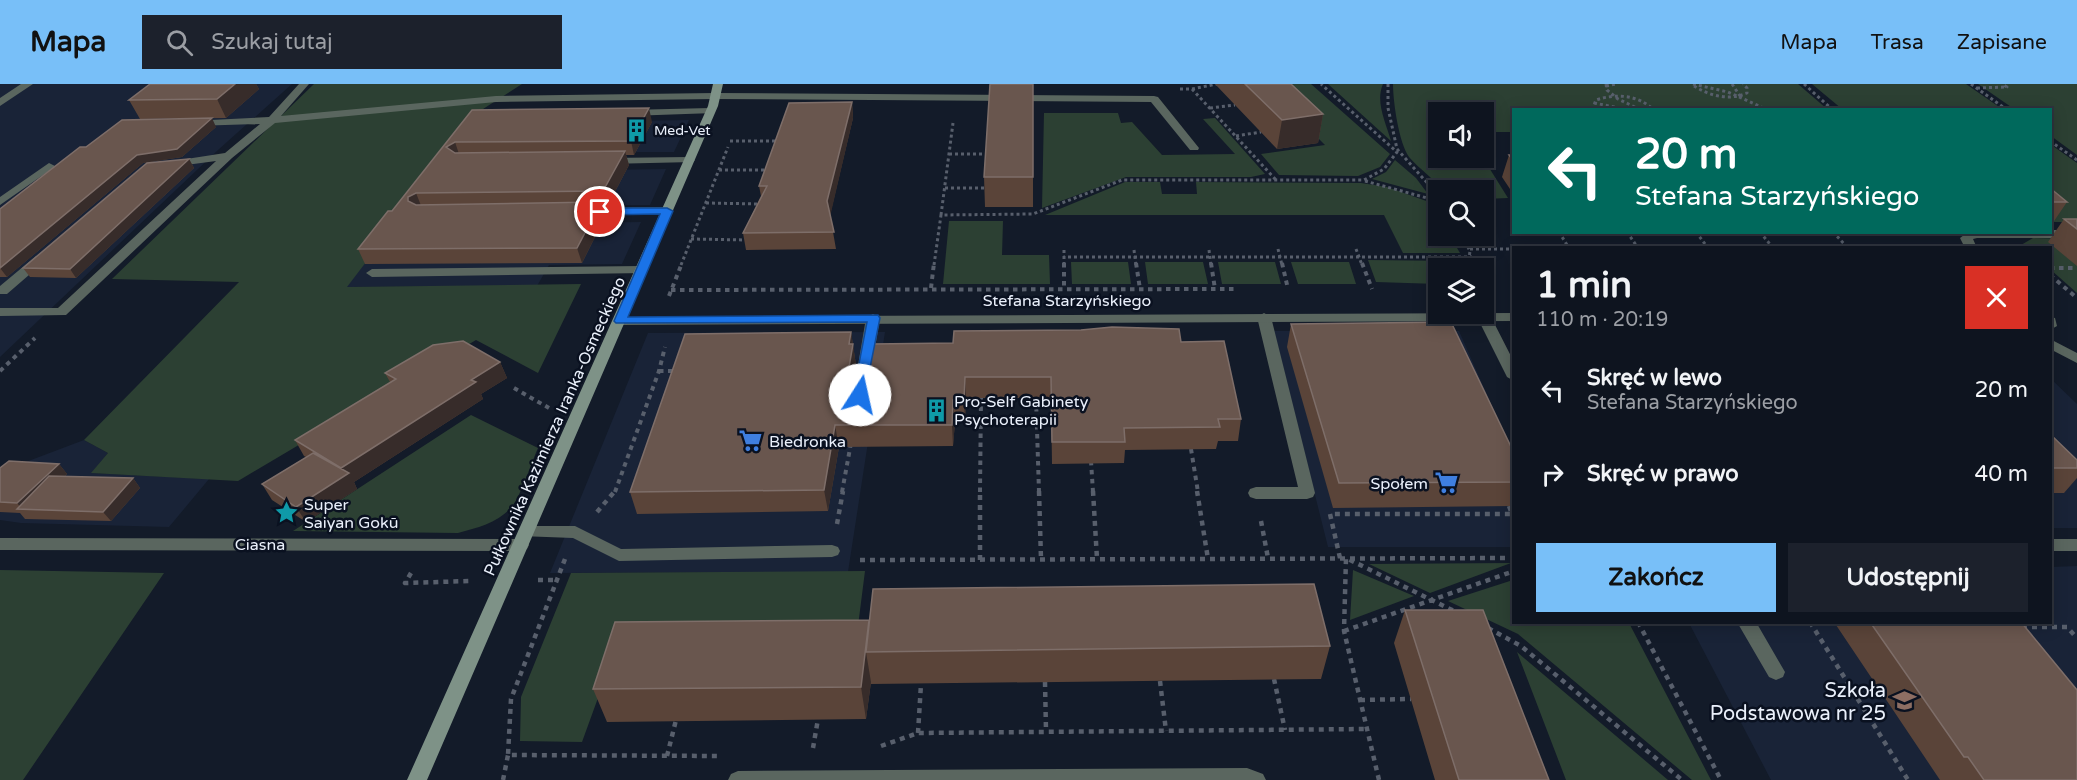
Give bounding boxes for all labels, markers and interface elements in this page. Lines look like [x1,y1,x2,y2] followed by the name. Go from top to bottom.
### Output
[142,15,562,69] search box
[30,25,106,59] text: Mapa
[163,26,196,59] icon: search
[211,29,333,55] text: Szukaj tutaj
[1780,30,1837,55] text: Mapa
[1870,30,1924,55] text: Trasa
[1957,30,2047,55] text: Zapisane
[1428,102,1494,324] map controls
[1428,102,1494,168] button: sound
[623,117,649,143] building icon: Med-Vet
[654,122,711,139] place label: Med-Vet
[1635,129,1737,180] text: 20 m
[1536,132,1614,210] icon: left
[1428,180,1494,246] button: search
[1635,180,1920,213] text: Stefana Starzyńskiego
[574,186,625,237] pin
[583,195,616,228] icon: arrive
[1428,258,1494,324] button: layers
[1536,264,1632,307] text: 1 min
[1965,266,2028,329] button: close
[480,274,630,579] street label: Pułkownika Kazimierza Iranka-Osmeckiego
[983,291,1151,311] street label: Stefana Starzyńskiego
[1536,308,1668,332] text: 110 m · 20:19
[828,363,892,427] position arrow
[1587,365,1722,391] text: Skręć w lewo
[1536,374,1569,407] icon: left
[1974,377,2028,403] text: 20 m
[1587,391,1798,415] text: Stefana Starzyńskiego
[954,392,1089,430] place label: Pro-Self Gabinety Psychoterapii
[923,397,949,423] building icon: Pro-Self Gabinety Psychoterapii
[738,428,764,454] supermarket icon: Biedronka
[769,432,846,452] place label: Biedronka
[1536,458,1569,491] icon: right
[1587,461,1739,487] text: Skręć w prawo
[1974,461,2028,487] text: 40 m
[1433,470,1459,496] supermarket icon: Społem
[1371,474,1428,494] place label: Społem
[304,495,399,533] place label: Super Saiyan Gokū
[273,500,299,526] place icon: Super Saiyan Gokū
[235,535,285,555] street label: Ciasna
[1536,543,1776,612] button: Zakończ
[1788,543,2028,612] button: Udostępnij
[1710,679,1886,726] place label: Szkoła Podstawowa nr 25
[1891,688,1917,714] school or university icon: Szkoła Podstawowa nr 25

